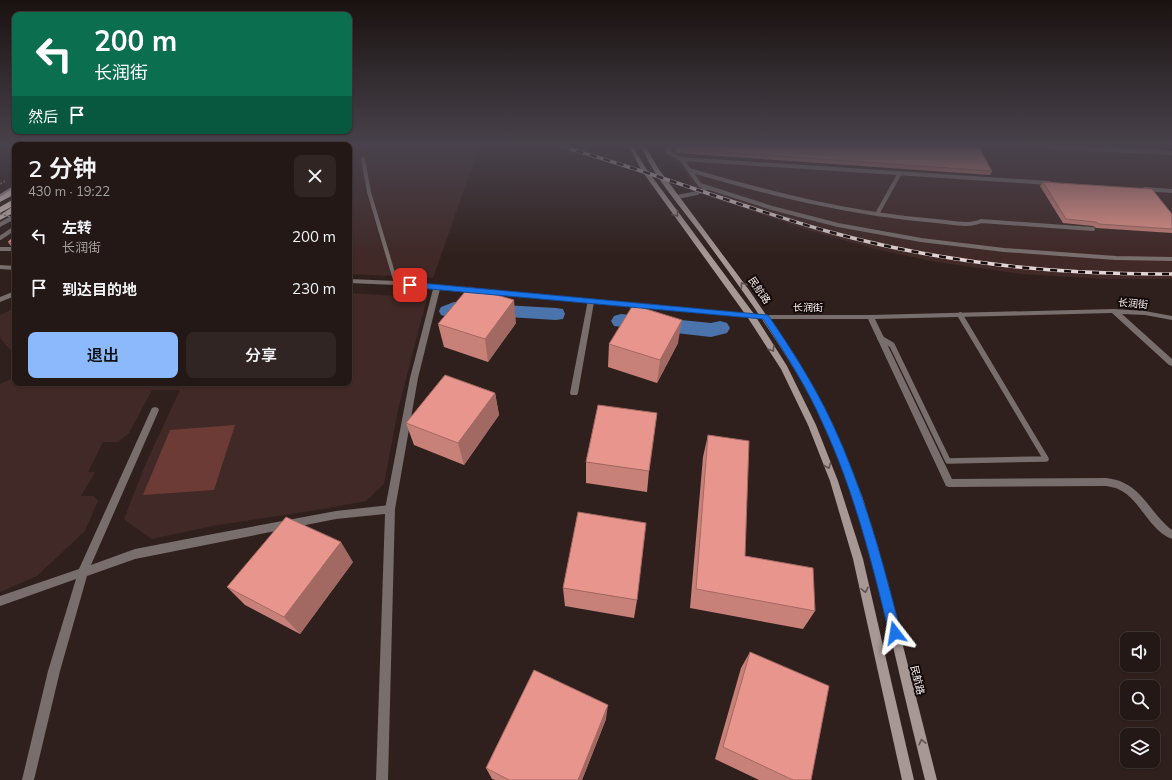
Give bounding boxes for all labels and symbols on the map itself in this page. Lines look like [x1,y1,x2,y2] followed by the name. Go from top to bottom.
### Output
[671,209,678,216] one-way arrow
[393,268,427,302] pin
[746,274,774,306] street label: 民航路
[741,282,748,289] one-way arrow
[1117,296,1148,311] street label: 长润街
[793,301,823,314] street label: 长润街
[767,345,775,352] one-way arrow
[824,462,832,469] one-way arrow
[861,587,869,594] one-way arrow
[874,612,916,654] position arrow
[908,664,927,696] street label: 民航路
[918,739,927,746] one-way arrow

